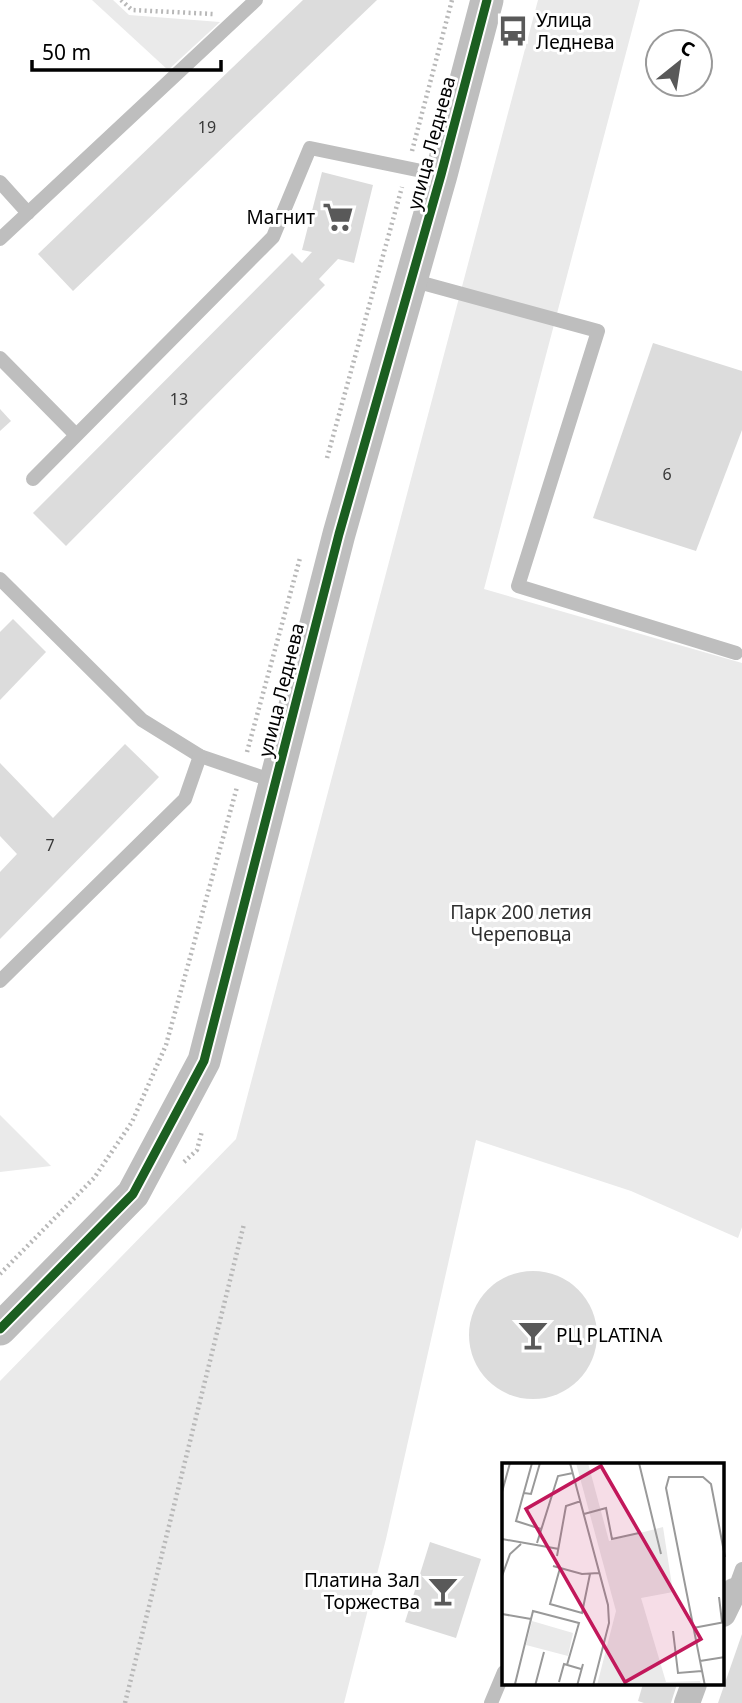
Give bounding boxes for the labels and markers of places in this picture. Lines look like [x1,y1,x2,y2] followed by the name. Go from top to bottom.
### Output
[536,7,615,55] place label: Улица Леднева
[496,14,530,48] bus stop icon: Улица Леднева
[321,200,355,234] supermarket icon: Магнит
[247,204,315,230] place label: Магнит
[516,1318,550,1352] bar icon: РЦ PLATINA
[556,1322,663,1348] place label: РЦ PLATINA
[304,1567,420,1615] place label: Платина Зал Торжества
[426,1574,460,1608] bar icon: Платина Зал Торжества

